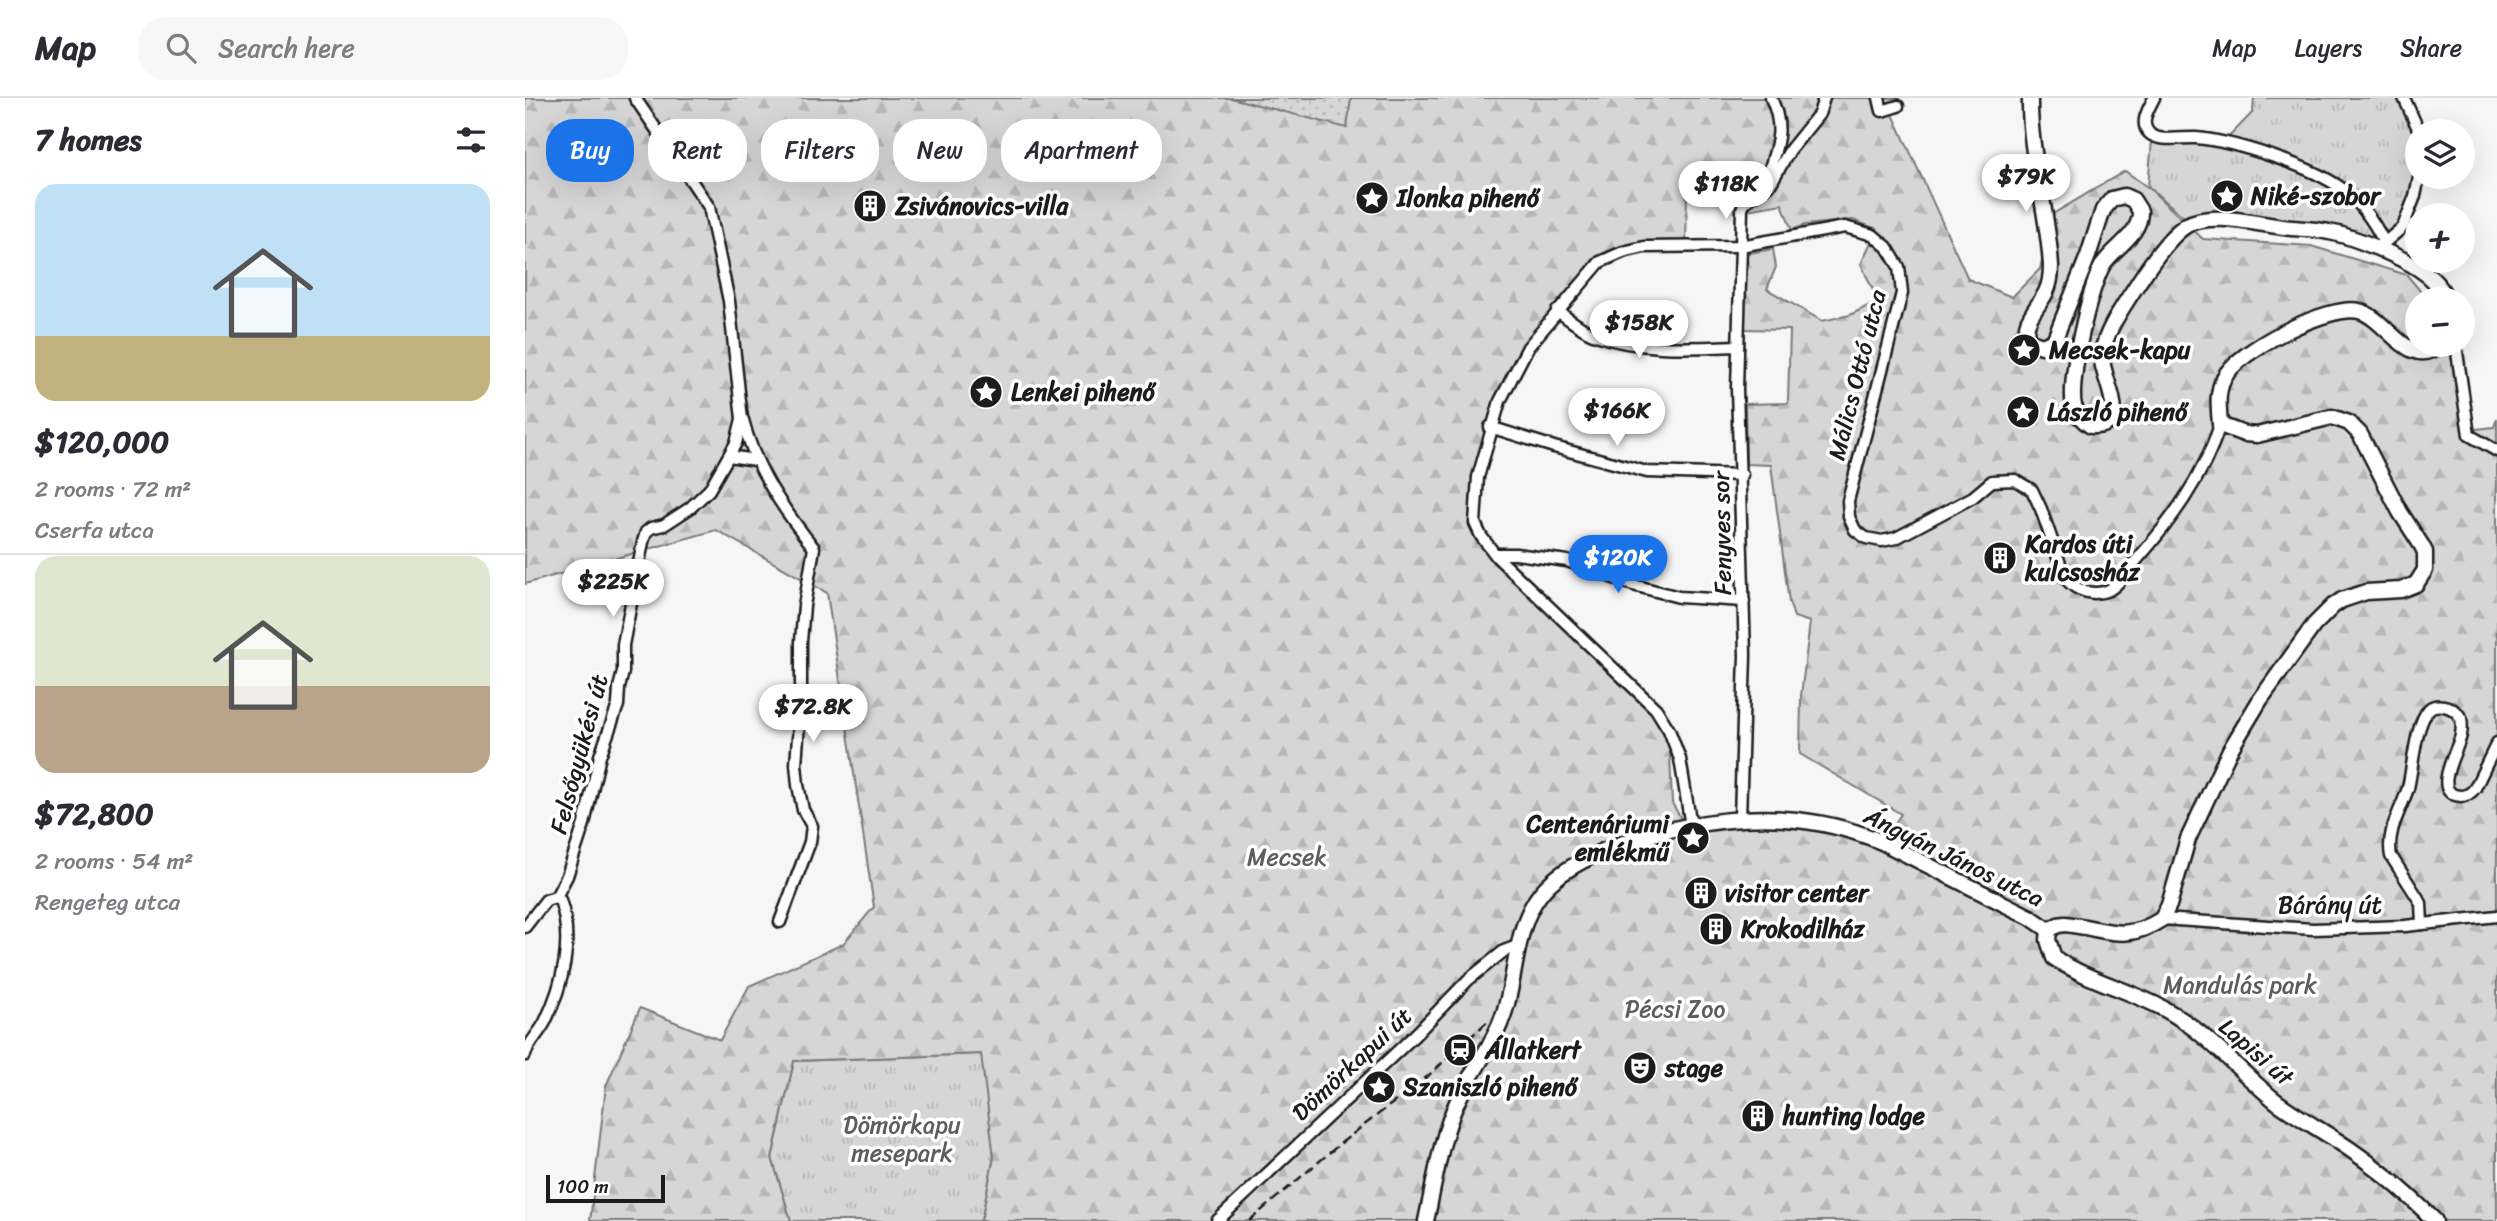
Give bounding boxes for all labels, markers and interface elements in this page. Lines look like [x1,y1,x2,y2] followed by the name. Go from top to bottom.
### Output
[138,17,628,80] search box
[35,19,96,77] text: Map
[218,25,355,71] text: Search here
[2212,27,2257,69] text: Map
[2295,27,2362,69] text: Layers
[2400,27,2462,69] text: Share
[162,29,200,67] icon: search
[35,113,142,167] text: 7 homes
[546,119,634,182] chip: Buy
[648,119,747,182] chip: Rent
[761,119,879,182] chip: Filters
[893,119,987,182] chip: New
[1001,119,1162,182] chip: Apartment
[2405,119,2475,357] map controls
[2405,119,2475,189] button: layers
[452,121,490,159] icon: filters
[1985,155,2067,214] pin: $79K
[1998,156,2054,197] text: $79K
[1677,162,1775,221] pin: $118K
[1694,163,1758,204] text: $118K
[2250,175,2382,217] place label: Niké-szobor
[1395,177,1541,219] place label: Ilonka pihenő
[2208,177,2246,215] place icon: Niké-szobor
[1353,179,1391,217] place icon: Ilonka pihenő
[894,185,1069,227] place label: Zsivánovics-villa
[851,187,889,225] building icon: Zsivánovics-villa
[2405,203,2475,273] button: +
[200,230,326,356] icon: home
[1816,284,1899,465] street label: Málics Ottó utca
[2405,287,2475,357] button: −
[1590,300,1688,360] pin: $158K
[1605,302,1673,343] text: $158K
[2048,329,2192,371] place label: Mecsek-kapu
[2005,331,2043,369] place icon: Mecsek-kapu
[1011,371,1156,413] place label: Lenkei pihenő
[967,373,1005,411] place icon: Lenkei pihenő
[1568,388,1666,448] pin: $166K
[1584,390,1650,431] text: $166K
[2047,391,2189,433] place label: László pihenő
[2004,393,2042,431] place icon: László pihenő
[35,415,169,469] text: $120,000
[35,469,191,510] text: 2 rooms · 72 m²
[1700,469,1744,596] street label: Fenyves sor
[35,510,154,551] text: Cserfa utca
[2024,523,2141,593] place label: Kardos úti kulcsosház
[1569,536,1667,595] pin: $120K
[1584,537,1652,578] text: $120K
[1981,539,2019,577] building icon: Kardos úti kulcsosház
[564,560,662,619] pin: $225K
[578,561,648,602] text: $225K
[200,602,326,728] icon: home
[537,669,621,839] street label: Felsőgyükési út
[756,684,870,744] pin: $72.8K
[775,686,851,727] text: $72.8K
[35,787,154,841] text: $72,800
[1856,795,2051,919] street label: Ángyán János utca
[1525,803,1670,873] place label: Centenáriumi emlékmű
[1674,819,1712,857] place icon: Centenáriumi emlékmű
[1247,836,1327,878] park label: Mecsek
[35,841,193,882] text: 2 rooms · 54 m²
[1725,872,1870,914] place label: visitor center
[1682,874,1720,912] building icon: visitor center
[35,882,180,923] text: Rengeteg utca
[2278,884,2382,926] street label: Bárány út
[1740,908,1865,950] place label: Krokodilház
[1697,910,1735,948] building icon: Krokodilház
[2163,964,2317,1006] park label: Mandulás park
[1625,988,1725,1030] park label: Pécsi Zoo
[1282,996,1422,1132] street label: Dömörkapui út
[2209,1007,2304,1098] street label: Lapisi út
[1484,1029,1582,1071] place label: Állatkert
[1441,1031,1479,1069] station icon: Állatkert
[1664,1047,1724,1089] place label: stage
[1621,1049,1659,1087] theatre icon: stage
[1402,1066,1579,1108] place label: Szaniszló pihenő
[1360,1068,1398,1106] place icon: Szaniszló pihenő
[1782,1095,1925,1137] place label: hunting lodge
[1739,1097,1777,1135] building icon: hunting lodge
[843,1104,961,1174] park label: Dömörkapu mesepark
[557,1170,609,1203] text: 100 m
[546,1172,665,1204] scale bar

